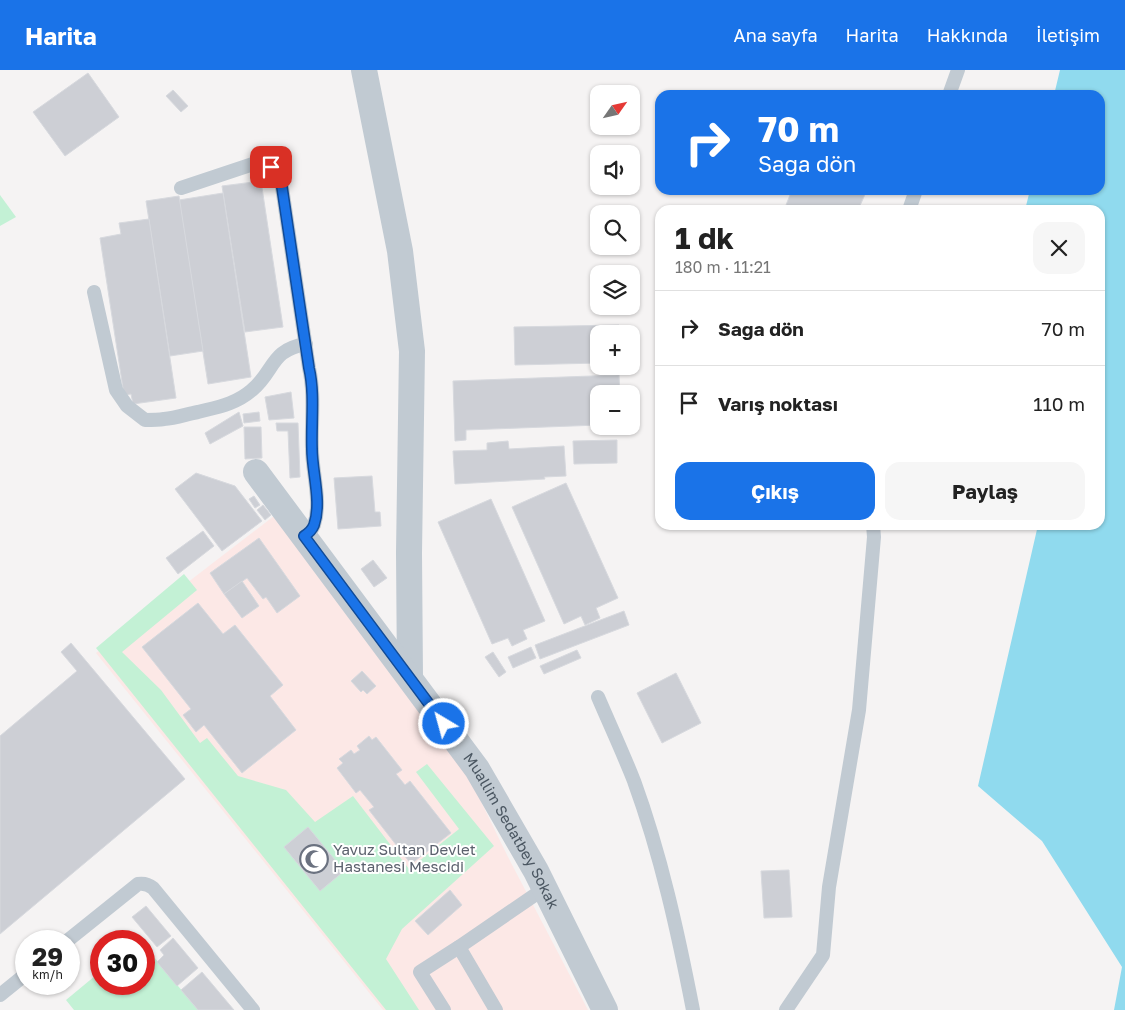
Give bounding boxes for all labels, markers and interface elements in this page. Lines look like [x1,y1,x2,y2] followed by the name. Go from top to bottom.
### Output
[25,21,97,50] text: Harita
[734,24,818,46] text: Ana sayfa
[846,24,899,46] text: Harita
[927,24,1008,46] text: Hakkında
[1036,24,1100,46] text: İletişim
[590,85,640,135] north arrow
[590,85,640,435] map controls
[758,108,839,150] text: 70 m
[675,110,740,175] icon: right
[590,145,640,195] button: sound
[250,146,292,188] pin
[758,150,856,177] text: Sağa dön
[257,153,285,181] icon: arrive
[590,205,640,255] button: search
[675,220,734,256] text: 1 dk
[1033,222,1085,274] button: close
[675,257,771,277] text: 180 m · 11:21
[590,265,640,315] button: layers
[675,314,703,342] icon: right
[718,317,804,340] text: Sağa dön
[1042,317,1085,340] text: 70 m
[590,325,640,375] button: +
[590,385,640,435] button: −
[675,389,703,417] icon: arrive
[718,392,838,415] text: Varış noktası
[1033,392,1085,415] text: 110 m
[675,462,875,520] button: Çıkış
[885,462,1085,520] button: Paylaş
[417,697,469,749] position arrow
[460,749,564,912] street label: Muallim Sedatbey Sokak
[333,840,476,875] place label: Yavuz Sultan Devlet Hastanesi Mescidi
[299,844,329,874] mosque icon: Yavuz Sultan Devlet Hastanesi Mescidi
[90,930,155,995] speed limit sign: 30
[32,941,63,972] text: 29
[32,967,63,982] text: km/h

